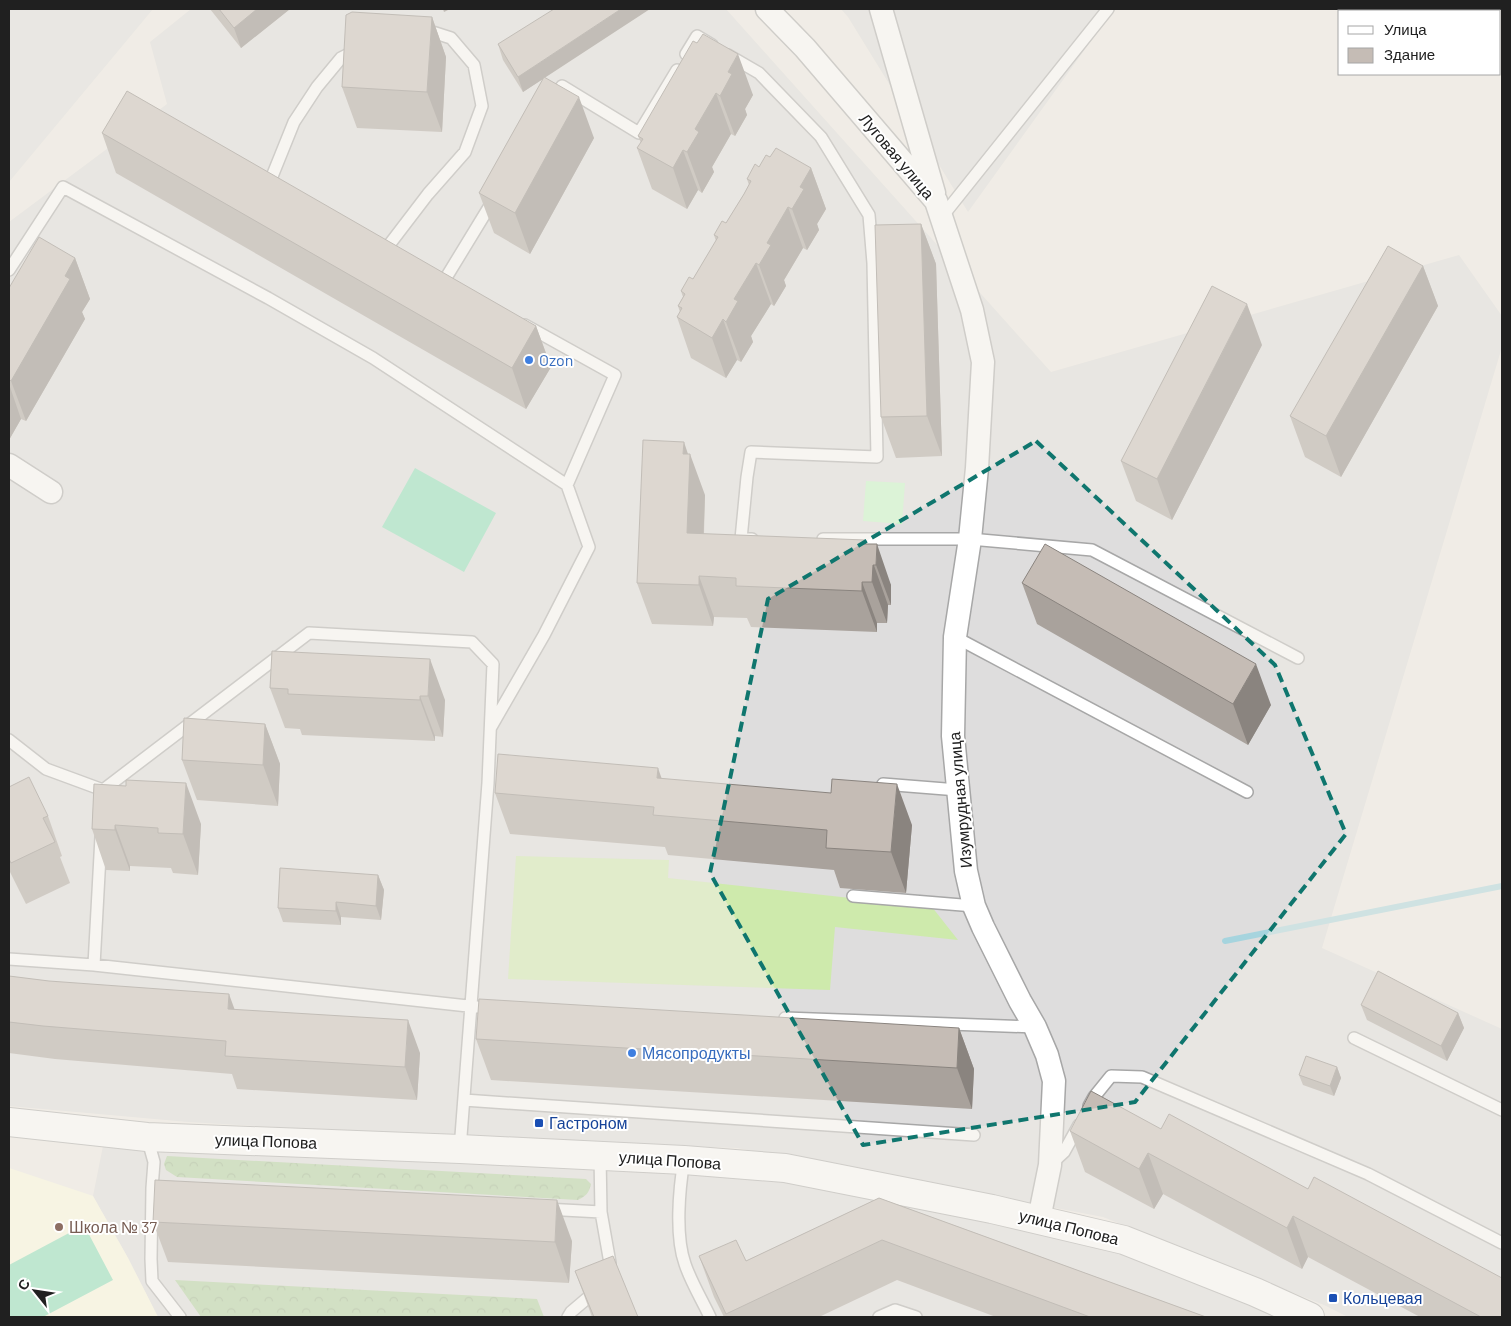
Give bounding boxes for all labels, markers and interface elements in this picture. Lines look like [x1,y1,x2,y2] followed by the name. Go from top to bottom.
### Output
[1338,10,1501,75] legend
[1384,20,1427,38] text: Улица
[1384,45,1435,63] text: Здание
[856,109,939,203] street label: Луговая улица
[539,350,573,369] place label: Ozon
[523,354,535,366] marker: Ozon
[944,731,975,869] street label: Изумрудная улица
[642,1043,751,1062] place label: Мясопродукты
[626,1047,638,1059] marker: Мясопродукты
[549,1113,628,1132] place label: Гастроном
[533,1117,545,1129] marker: Гастроном
[215,1129,318,1152] street label: улица Попова
[618,1146,722,1173] street label: улица Попова
[1017,1205,1121,1248] street label: улица Попова
[69,1217,157,1236] place label: Школа № 37
[53,1221,65,1233] marker: Школа № 37
[10,1266,60,1316] north arrow
[13,1276,33,1293] text: С
[1343,1288,1422,1307] place label: Кольцевая
[1327,1292,1339,1304] marker: Кольцевая

